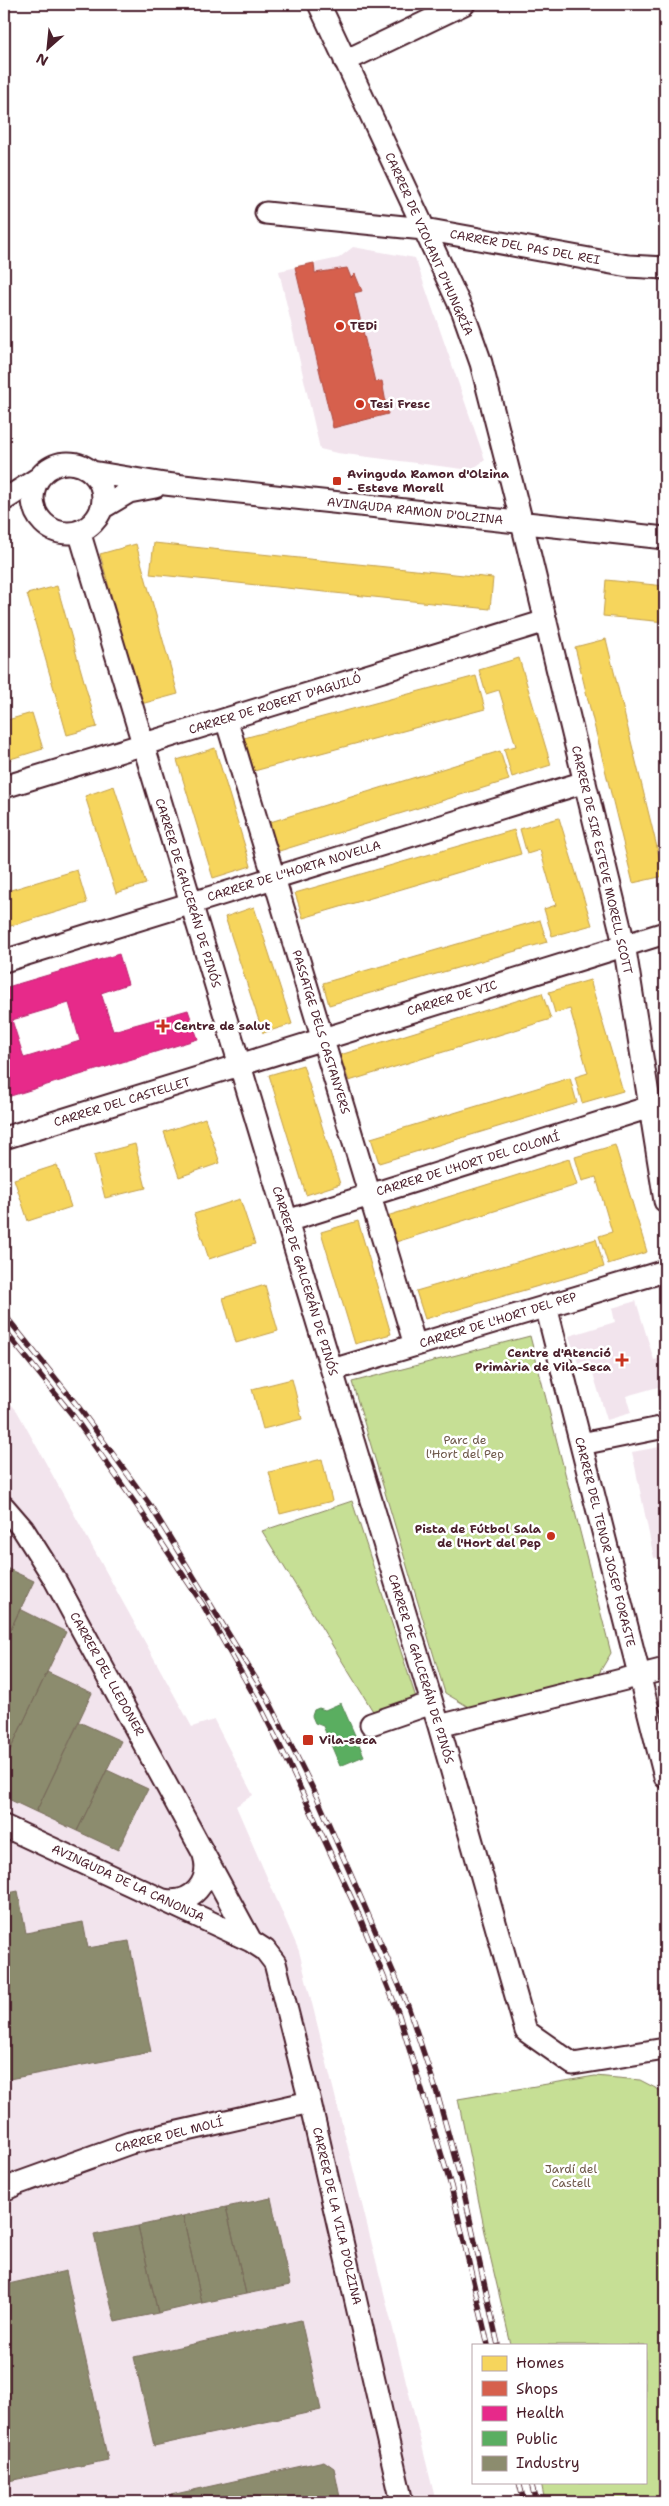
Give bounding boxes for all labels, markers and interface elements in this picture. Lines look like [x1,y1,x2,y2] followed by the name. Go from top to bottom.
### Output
[22,22,72,72] north arrow
[33,49,51,70] text: N
[381,150,477,338] street label: CARRER DE VIOLANT D'HUNGRÍA
[449,226,602,268] street label: CARRER DEL PAS DEL REI
[350,318,378,334] place label: TEDi
[334,320,346,332] marker: TEDi
[370,396,430,412] place label: Tesi Fresc
[354,398,366,410] marker: Tesi Fresc
[347,466,510,496] place label: Avinguda Ramon d'Olzina - Esteve Morell
[331,475,343,487] marker: Avinguda Ramon d'Olzina - Esteve Morell
[326,494,504,528] street label: AVINGUDA RAMON D'OLZINA
[187,670,363,738] street label: CARRER DE ROBERT D'AGUILÓ
[568,744,636,976] street label: CARRER DE SIR ESTEVE MORELL SCOTT
[151,796,225,990] street label: CARRER DE GALCERÁN DE PINÓS
[205,837,383,905] street label: CARRER DE L''HORTA NOVELLA
[288,948,354,1116] street label: PASSATGE DELS CASTANYERS
[405,977,499,1019] street label: CARRER DE VIC
[174,1018,271,1034] place label: Centre de salut
[156,1019,170,1033] marker: Centre de salut
[52,1073,193,1130] street label: CARRER DEL CASTELLET
[374,1128,562,1200] street label: CARRER DE L'HORT DEL COLOMÍ
[268,1184,342,1378] street label: CARRER DE GALCERÁN DE PINÓS
[417,1288,579,1352] street label: CARRER DE L'HORT DEL PEP
[475,1345,612,1375] place label: Centre d'Atenció Primària de Vila-Seca
[615,1353,629,1367] marker: Centre d'Atenció Primària de Vila-Seca
[426,1432,504,1462] park label: Parc de l'Hort del Pep
[571,1435,639,1649] street label: CARRER DEL TENOR JOSEP FORASTE
[415,1521,542,1551] place label: Pista de Fútbol Sala de l'Hort del Pep
[545,1530,557,1542] marker: Pista de Fútbol Sala de l'Hort del Pep
[384,1572,458,1766] street label: CARRER DE GALCERÁN DE PINÓS
[66,1609,148,1739] street label: CARRER DEL LLEDONER
[319,1732,378,1748] place label: Vila-seca
[301,1733,315,1747] marker: Vila-seca
[49,1841,207,1926] street label: AVINGUDA DE LA CANONJA
[113,2114,225,2156] street label: CARRER DEL MOLÍ
[309,2126,365,2307] street label: CARRER DE LA VILA D'OLZINA
[545,2161,598,2191] park label: Jardí del Castell
[472,2344,646,2484] legend
[516,2353,564,2373] text: Homes
[516,2379,558,2399] text: Shops
[516,2403,564,2423] text: Health
[516,2429,558,2449] text: Public
[516,2453,580,2473] text: Industry

